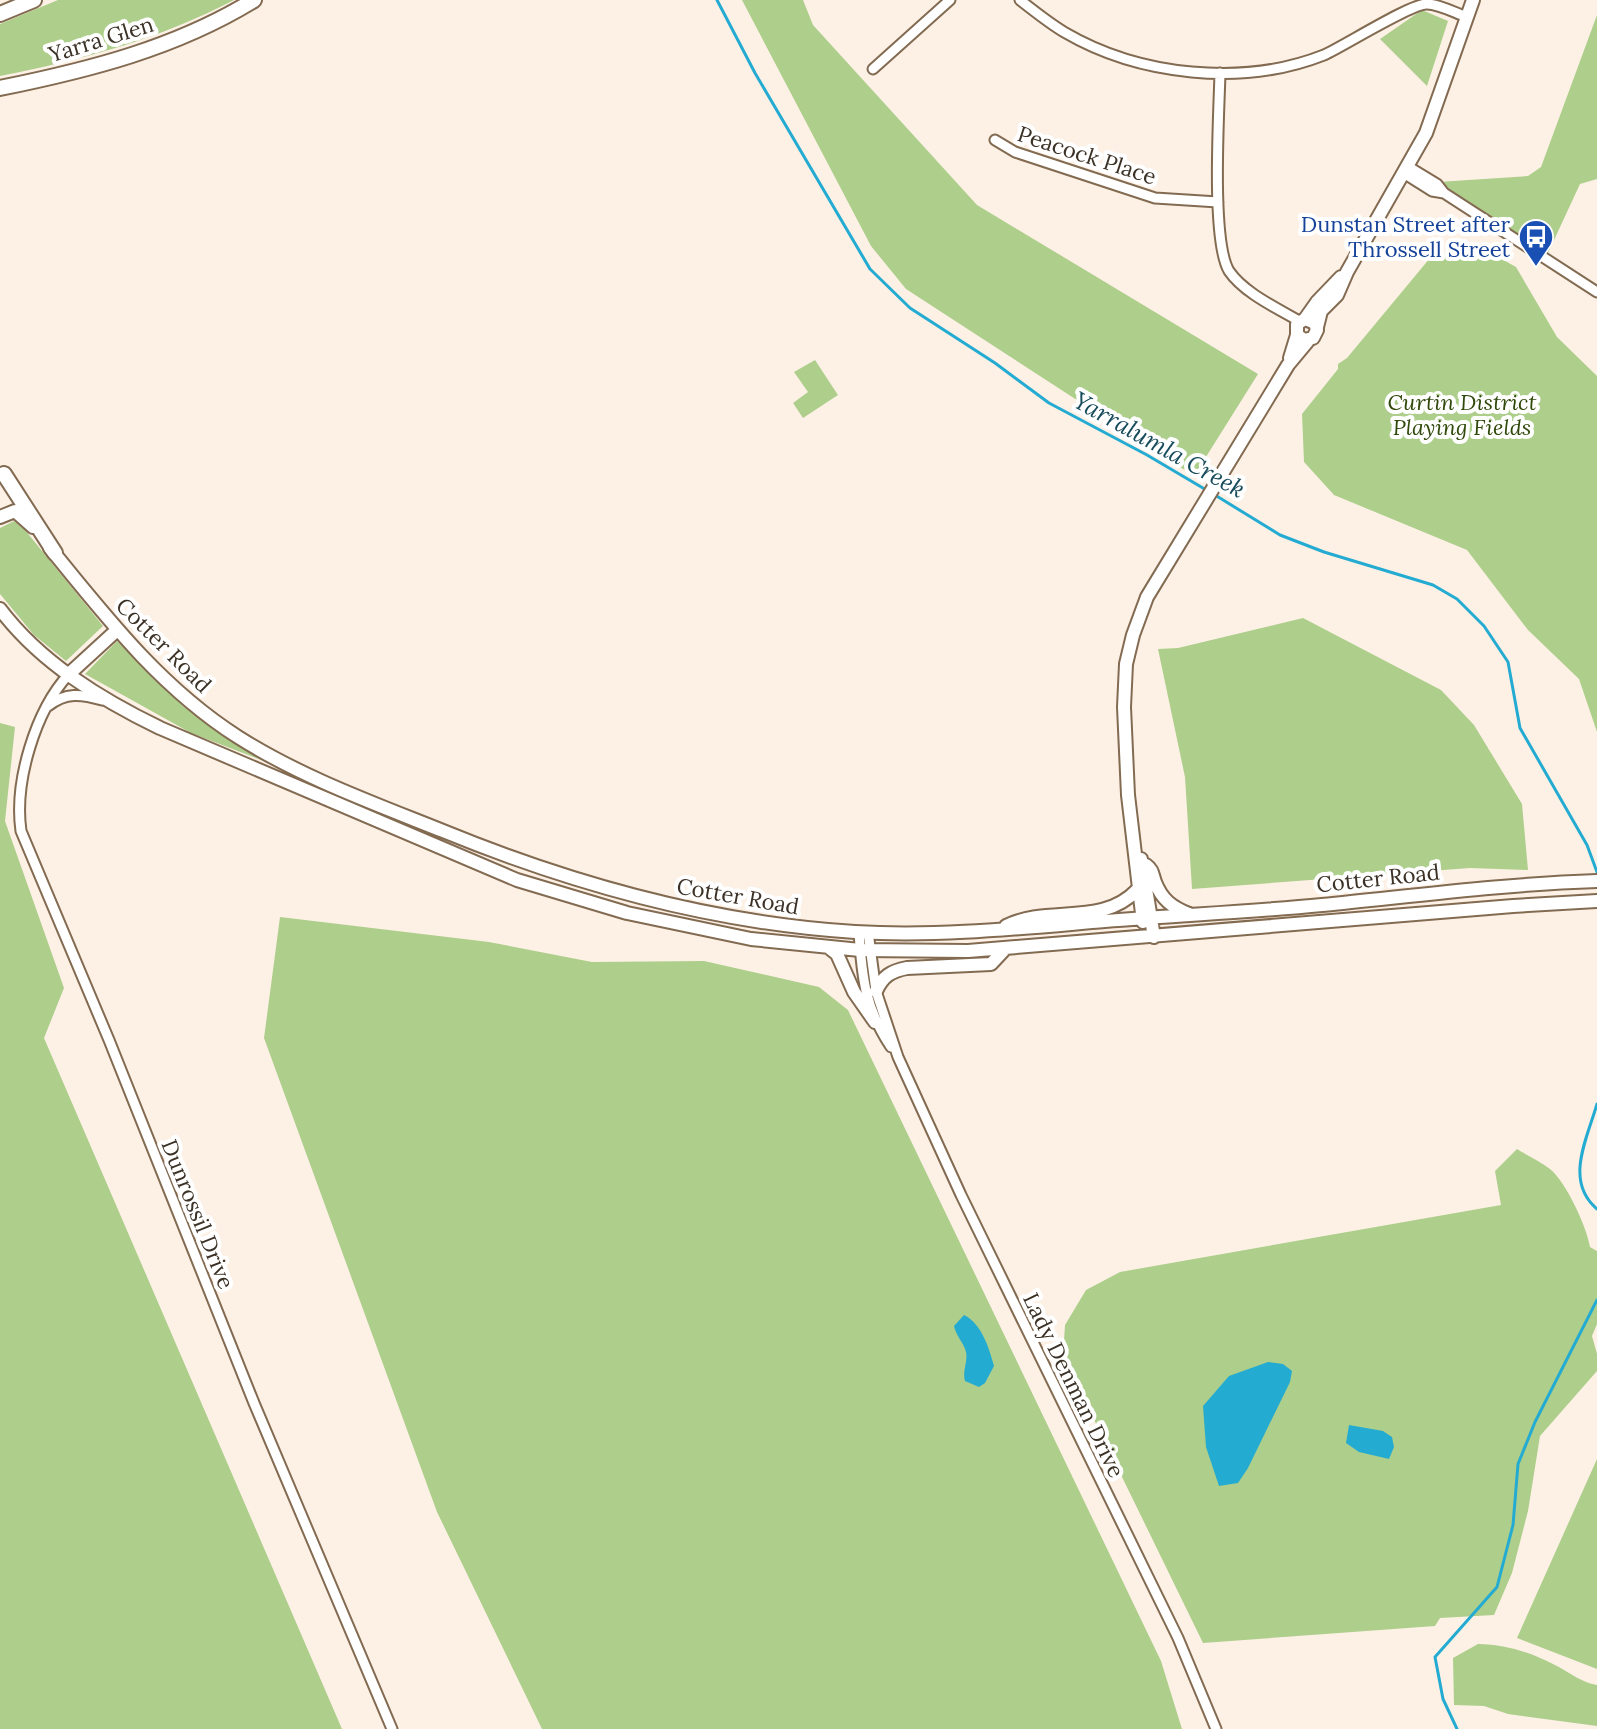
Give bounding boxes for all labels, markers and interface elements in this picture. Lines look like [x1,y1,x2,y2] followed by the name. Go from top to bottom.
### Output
[44,10,157,69] street label: Yarra Glen
[1014,119,1160,191] street label: Peacock Place
[1301,210,1510,263] place label: Dunstan Street after Throssell Street
[1517,218,1555,268] bus stop icon: Dunstan Street after Throssell Street
[1068,384,1251,505] water label: Yarralumla Creek
[1388,388,1536,441] park label: Curtin District Playing Fields
[110,591,218,699] street label: Cotter Road
[1315,858,1441,898] street label: Cotter Road
[675,871,801,921] street label: Cotter Road
[155,1135,241,1293] street label: Dunrossil Drive
[1017,1288,1131,1482] street label: Lady Denman Drive

